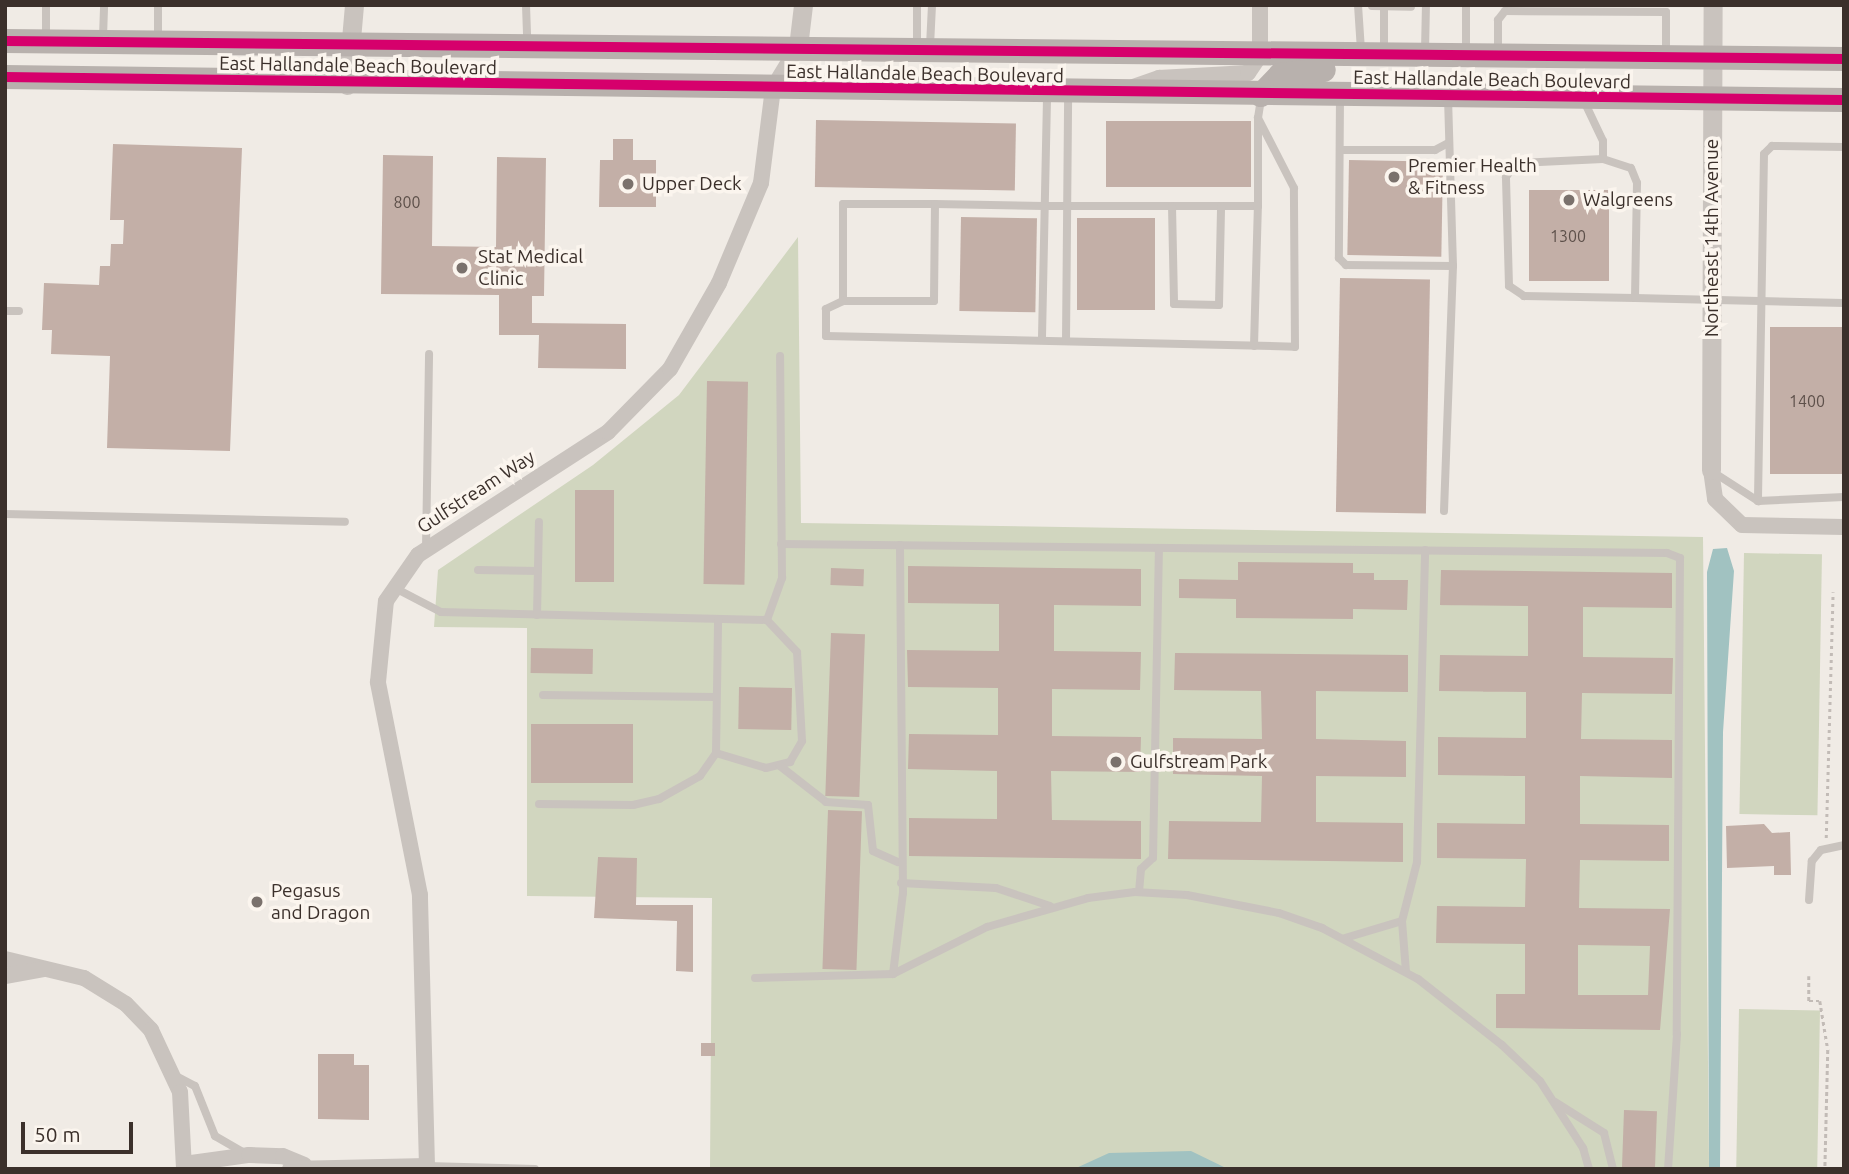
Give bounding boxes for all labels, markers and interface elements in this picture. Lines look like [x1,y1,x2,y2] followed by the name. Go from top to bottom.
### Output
[219,52,497,80] street label: East Hallandale Beach Boulevard
[786,60,1064,88] street label: East Hallandale Beach Boulevard
[1353,66,1631,94] street label: East Hallandale Beach Boulevard
[1701,139,1723,337] street label: Northeast 14th Avenue
[1408,155,1537,199] place label: Premier Health & Fitness
[1386,169,1402,185] marker: Premier Health & Fitness
[642,173,742,195] place label: Upper Deck
[620,176,636,192] marker: Upper Deck
[1583,189,1673,211] place label: Walgreens
[393,192,421,212] house number: 800
[1561,192,1577,208] marker: Walgreens
[1550,226,1586,246] house number: 1300
[478,246,583,290] place label: Stat Medical Clinic
[452,258,472,278] marker: Stat Medical Clinic
[1789,391,1825,411] house number: 1400
[413,445,539,539] street label: Gulfstream Way
[1130,751,1267,773] place label: Gulfstream Park
[1108,754,1124,770] marker: Gulfstream Park
[271,880,370,924] place label: Pegasus and Dragon
[249,894,265,910] marker: Pegasus and Dragon
[24,1108,136,1152] scale bar
[34,1122,81,1146] text: 50 m

